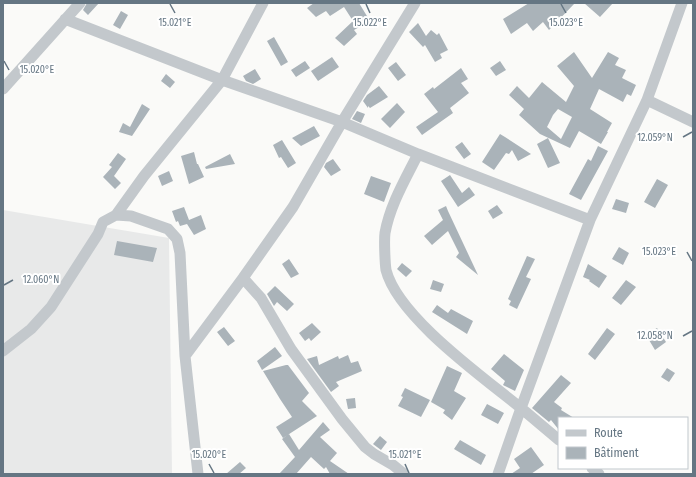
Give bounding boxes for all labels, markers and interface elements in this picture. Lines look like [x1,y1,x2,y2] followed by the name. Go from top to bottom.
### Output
[158,17,192,29] text: 15.021°E
[353,17,387,29] text: 15.022°E
[549,17,583,29] text: 15.023°E
[20,64,55,76] text: 15.020°E
[637,132,673,144] text: 12.059°N
[642,246,676,258] text: 15.023°E
[23,274,59,286] text: 12.060°N
[637,330,673,342] text: 12.058°N
[558,417,688,469] legend
[594,426,623,440] text: Route
[594,446,639,460] text: Bâtiment
[192,449,227,461] text: 15.020°E
[388,449,422,461] text: 15.021°E

